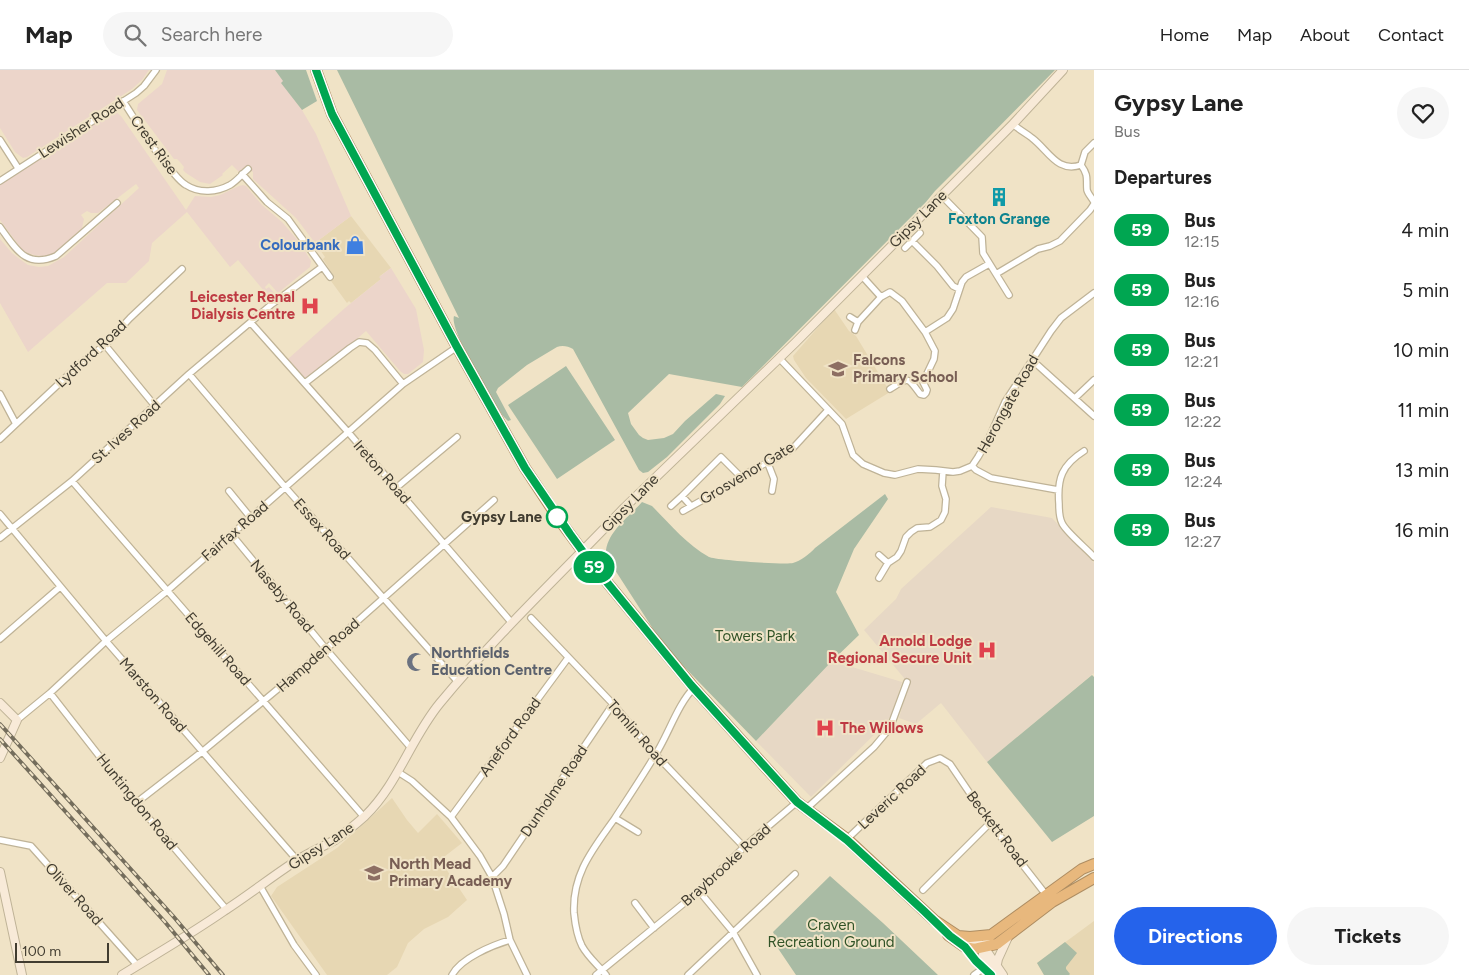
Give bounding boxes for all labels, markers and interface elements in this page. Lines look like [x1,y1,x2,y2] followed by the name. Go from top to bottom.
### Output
[103,12,453,57] search box
[25,20,73,49] text: Map
[121,21,149,49] icon: search
[161,23,262,46] text: Search here
[1160,24,1209,46] text: Home
[1237,24,1272,46] text: Map
[1300,24,1350,46] text: About
[1378,24,1444,46] text: Contact
[1397,87,1449,139] button: heart
[1114,88,1243,117] text: Gypsy Lane
[35,94,127,162] street label: Lewisher Road
[127,112,181,178] street label: Crest Rise
[1114,122,1140,141] text: Bus
[1114,166,1212,189] text: Departures
[885,186,951,252] street label: Gipsy Lane
[988,186,1010,208] building icon: Foxton Grange
[1184,209,1215,232] text: Bus
[948,210,1051,228] place label: Foxton Grange
[1131,219,1152,241] text: 59
[1401,219,1449,242] text: 4 min
[1184,232,1219,251] text: 12:15
[344,234,366,256] shop icon: Colourbank
[260,236,340,254] place label: Colourbank
[1184,269,1215,292] text: Bus
[1131,279,1152,301] text: 59
[1402,279,1449,302] text: 5 min
[190,288,296,323] place label: Leicester Renal Dialysis Centre
[1184,292,1219,311] text: 12:16
[299,295,321,317] hospital icon: Leicester Renal Dialysis Centre
[52,317,130,391] street label: Lydford Road
[1184,329,1215,352] text: Bus
[1131,339,1152,361] text: 59
[1393,339,1449,362] text: 10 min
[853,351,958,386] place label: Falcons Primary School
[973,351,1043,457] street label: Herongate Road
[1184,352,1219,371] text: 12:21
[827,358,849,380] school or university icon: Falcons Primary School
[1184,389,1215,412] text: Bus
[88,396,164,468] street label: St. Ives Road
[1131,399,1152,421] text: 59
[1397,399,1449,422] text: 11 min
[1184,412,1222,431] text: 12:22
[350,437,414,507] street label: Ireton Road
[697,438,797,508] street label: Grosvenor Gate
[1184,449,1215,472] text: Bus
[1131,459,1152,481] text: 59
[1395,459,1449,482] text: 13 min
[598,470,662,536] street label: Gipsy Lane
[1184,472,1222,491] text: 12:24
[290,495,354,563] street label: Essex Road
[198,497,272,565] street label: Fairfax Road
[546,506,568,528] marker: Gypsy Lane
[461,508,543,526] place label: Gypsy Lane
[1184,509,1215,532] text: Bus
[1131,519,1152,541] text: 59
[1395,519,1449,542] text: 16 min
[1184,532,1221,551] text: 12:27
[572,551,616,583] line badge: 59
[246,556,318,636] street label: Naseby Road
[584,556,604,578] text: 59
[181,609,255,689] street label: Edgehill Road
[273,614,363,696] street label: Hampden Road
[715,627,796,645] park label: Towers Park
[828,632,973,667] place label: Arnold Lodge Regional Secure Unit
[976,639,998,661] hospital icon: Arnold Lodge Regional Secure Unit
[431,644,553,679] place label: Northfields Education Centre
[405,651,427,673] mosque icon: Northfields Education Centre
[116,654,190,736] street label: Marston Road
[475,694,545,780] street label: Aneford Road
[603,696,671,770] street label: Tomlin Road
[814,717,836,739] hospital icon: The Willows
[840,719,923,737] place label: The Willows
[517,742,591,840] street label: Dunholme Road
[93,750,181,854] street label: Huntingdon Road
[854,761,930,833] street label: Leveric Road
[963,788,1031,870] street label: Beckett Road
[285,818,357,874] street label: Gipsy Lane
[677,820,775,910] street label: Braybrooke Road
[389,855,512,890] place label: North Mead Primary Academy
[41,859,107,929] street label: Oliver Road
[363,862,385,884] school or university icon: North Mead Primary Academy
[1114,907,1277,965] button: Directions
[1287,907,1449,965] button: Tickets
[767,916,895,951] park label: Craven Recreation Ground
[15,940,109,963] scale bar
[22,943,61,960] text: 100 m

